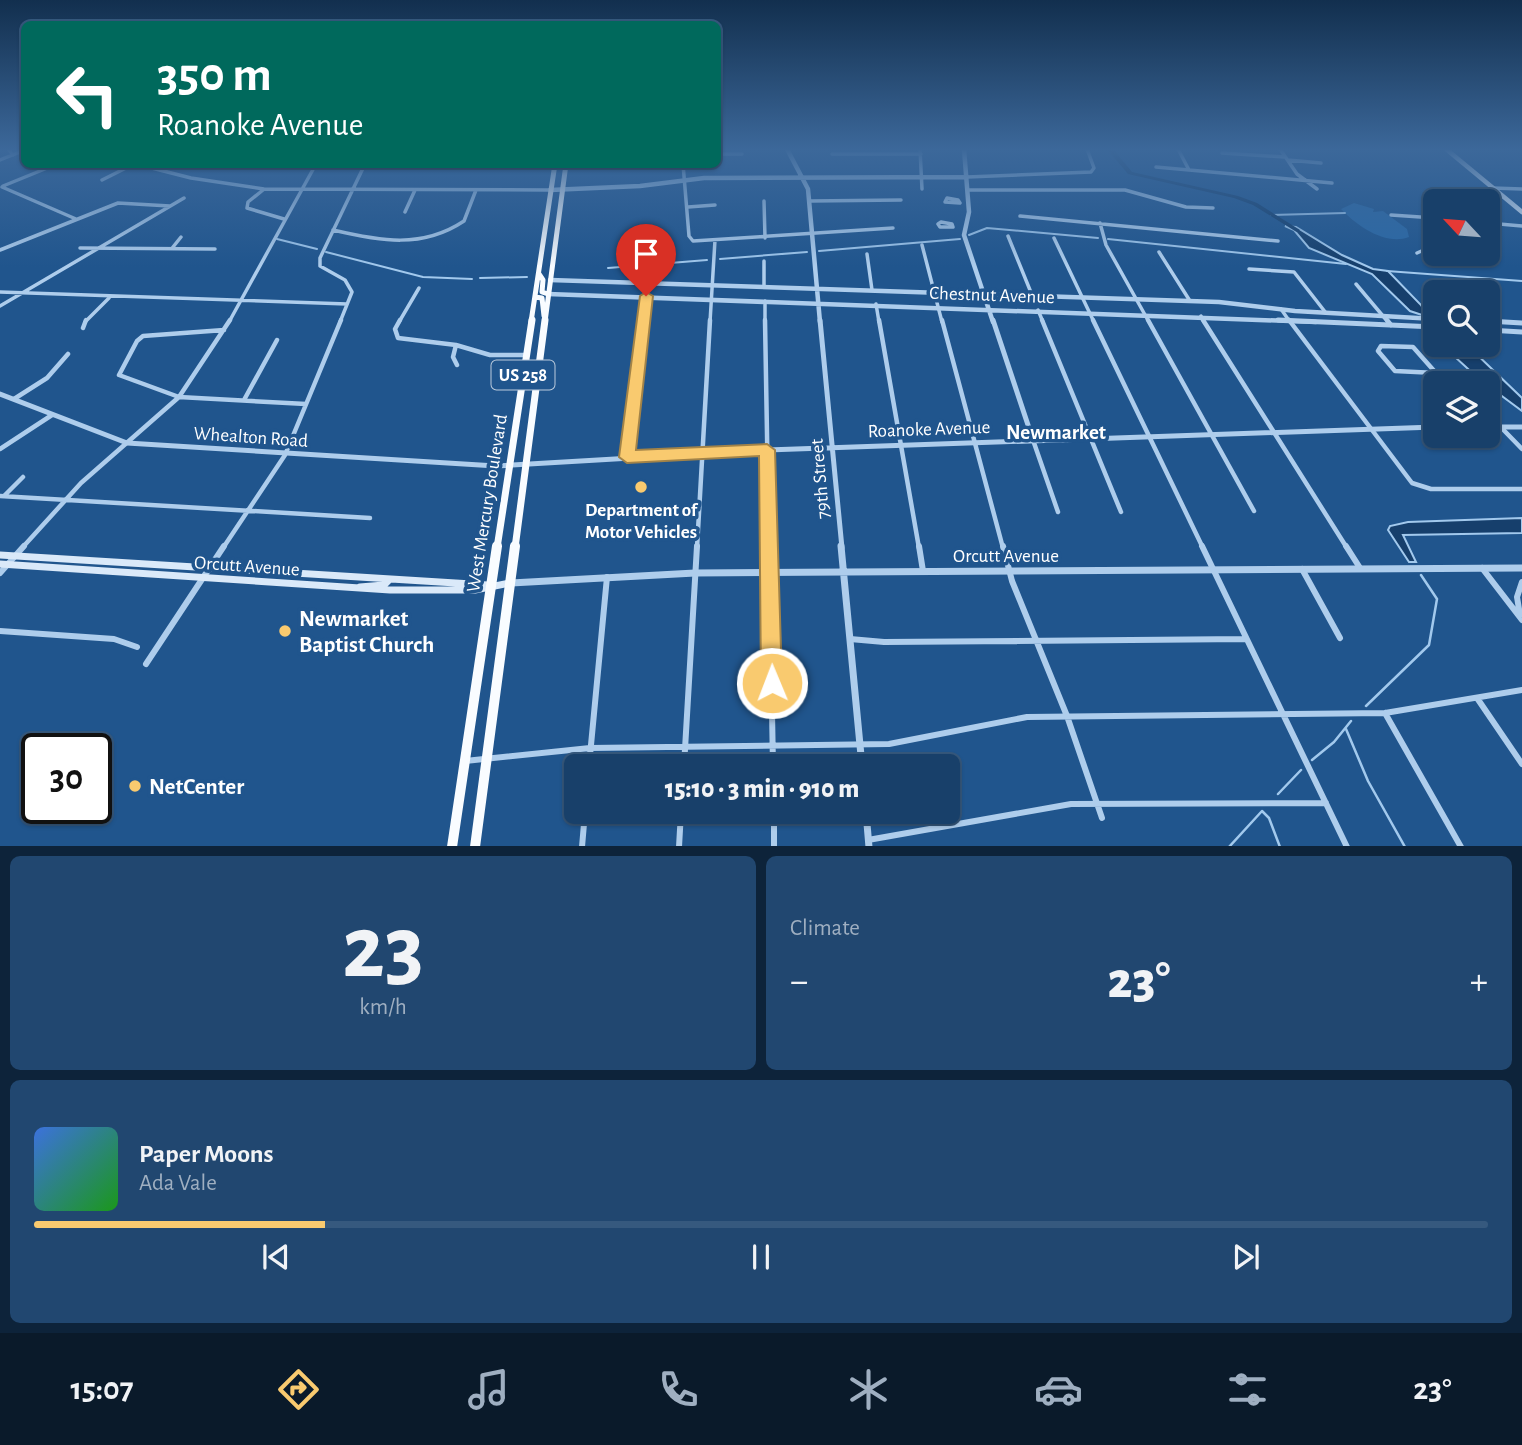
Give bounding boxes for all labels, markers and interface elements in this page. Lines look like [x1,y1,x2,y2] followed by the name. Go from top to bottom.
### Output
[42,49,133,140] icon: left
[157,51,272,100] text: 350 m
[157,109,363,141] text: Roanoke Avenue
[1423,189,1500,266] north arrow
[1423,189,1500,448] map controls
[616,224,676,296] pin
[627,235,665,273] icon: arrive
[1423,280,1500,357] button: search
[929,284,1055,307] street label: Chestnut Avenue
[491,360,554,390] road number: US 258
[1423,371,1500,448] button: layers
[464,413,511,594] street label: West Mercury Boulevard
[867,418,991,441] street label: Roanoke Avenue
[1006,422,1106,443] district label: Newmarket
[193,424,309,451] street label: Whealton Road
[808,438,833,520] street label: 79th Street
[633,479,649,495] marker: Department of Motor Vehicles
[585,501,699,542] place label: Department of Motor Vehicles
[953,547,1059,566] street label: Orcutt Avenue
[193,553,300,580] street label: Orcutt Avenue
[299,608,434,657] place label: Newmarket Baptist Church
[277,623,293,639] marker: Newmarket Baptist Church
[735,646,809,720] position arrow
[21,733,112,824] speed limit sign: 30
[149,776,244,799] place label: NetCenter
[665,776,859,802] text: 15:10 · 3 min · 910 m
[127,778,143,794] marker: NetCenter
[342,903,424,994] text: 23
[790,917,860,940] text: Climate
[1108,955,1170,1007] text: 23°
[790,963,808,1001] text: −
[1470,963,1488,1001] text: +
[359,996,407,1019] text: km/h
[139,1141,274,1167] text: Paper Moons
[139,1172,217,1195] text: Ada Vale
[257,1238,295,1276] icon: previous
[742,1238,780,1276] icon: pause
[1227,1238,1265,1276] icon: next
[274,1365,323,1414] icon: directions
[464,1365,513,1414] icon: music
[654,1365,703,1414] icon: phone
[844,1365,893,1414] icon: climate
[1034,1365,1083,1414] icon: car
[1223,1365,1272,1414] icon: filters
[70,1373,134,1405] text: 15:07
[1413,1373,1452,1405] text: 23°

